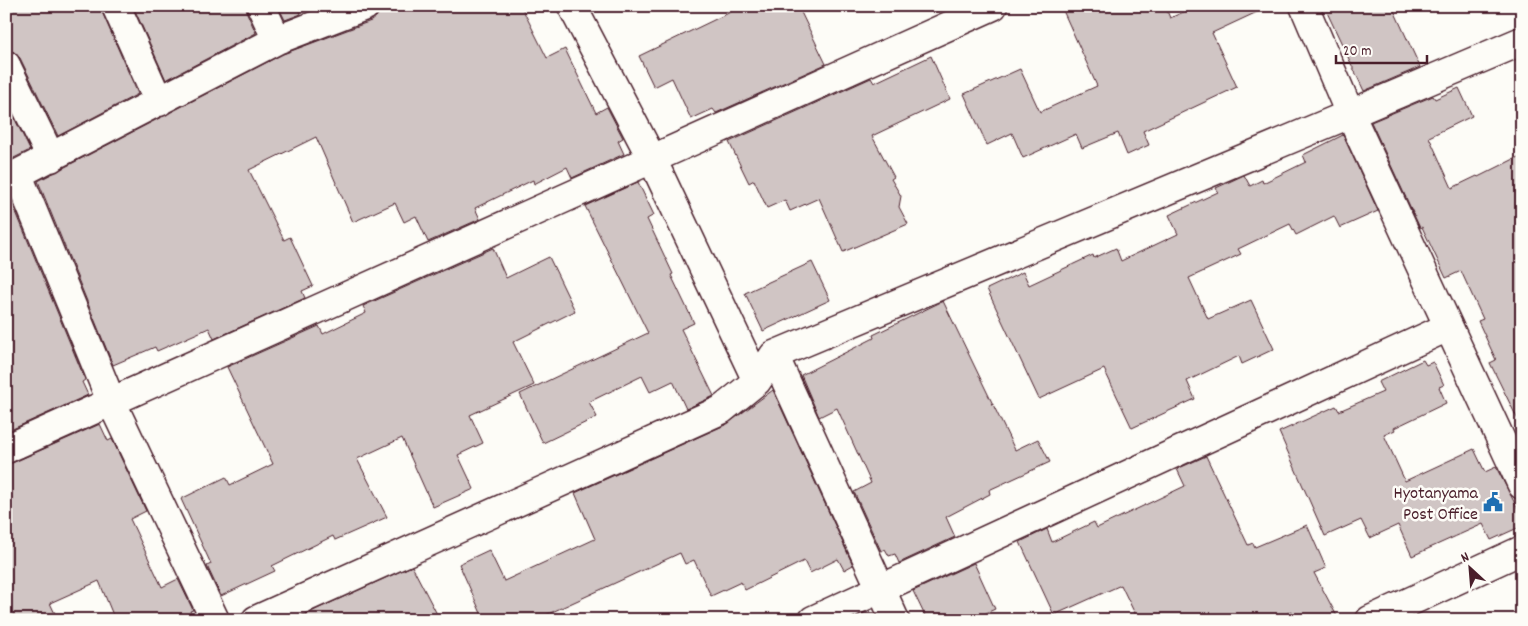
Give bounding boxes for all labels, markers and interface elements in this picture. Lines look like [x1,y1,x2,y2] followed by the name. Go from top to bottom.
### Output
[1336,32,1427,64] scale bar
[1343,41,1371,63] text: 20 m
[1394,482,1479,528] place label: Hyotanyama Post Office
[1482,491,1504,513] public building icon: Hyotanyama Post Office
[1446,544,1496,594] north arrow
[1458,548,1473,569] text: N

